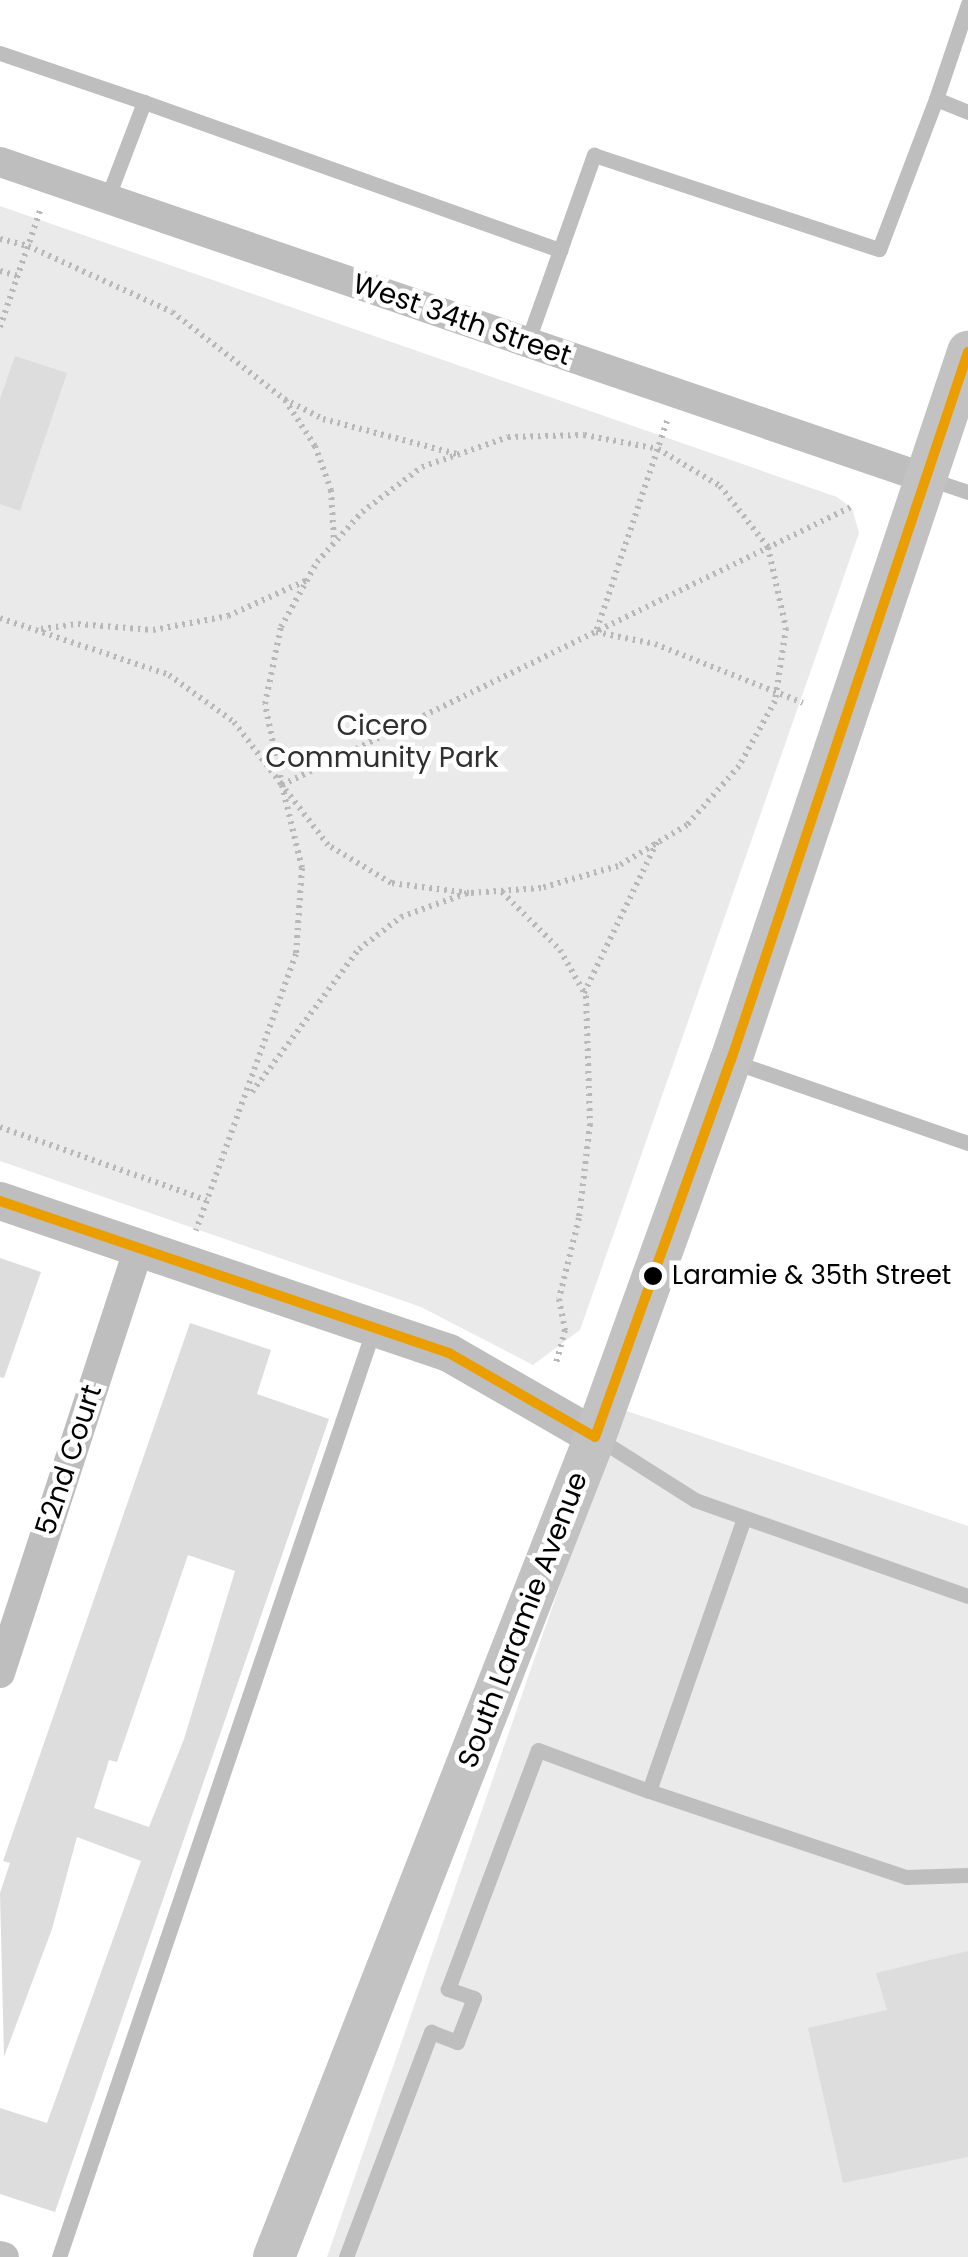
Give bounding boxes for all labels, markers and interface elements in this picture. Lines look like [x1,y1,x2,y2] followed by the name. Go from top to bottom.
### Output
[348,267,576,373] street label: West 34th Street
[265,709,499,775] park label: Cicero Community Park
[672,1260,951,1292] place label: Laramie & 35th Street
[643,1266,663,1286] marker: Laramie & 35th Street
[29,1381,109,1539] street label: 52nd Court
[451,1467,595,1773] street label: South Laramie Avenue

